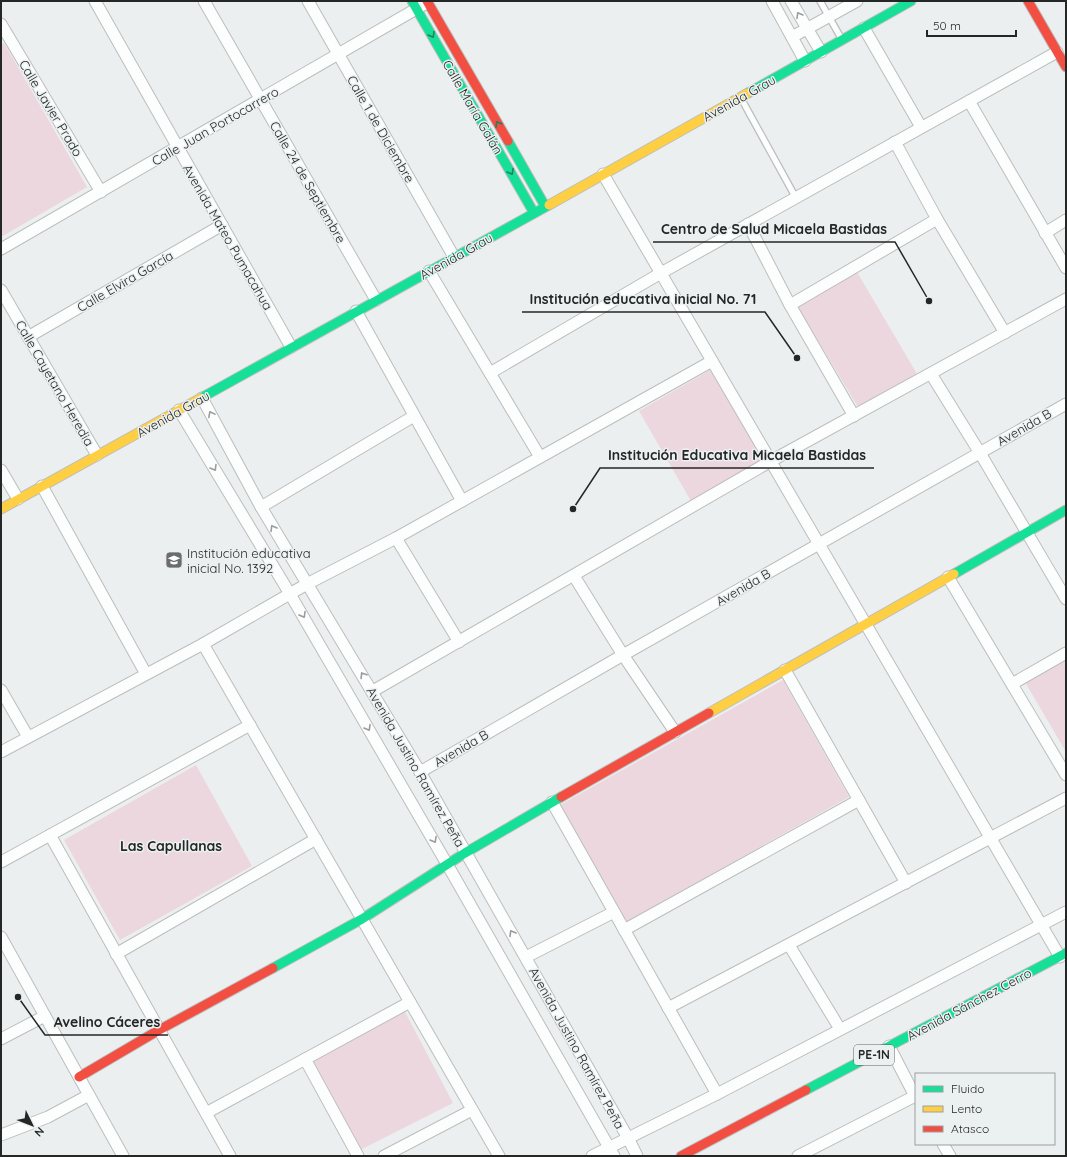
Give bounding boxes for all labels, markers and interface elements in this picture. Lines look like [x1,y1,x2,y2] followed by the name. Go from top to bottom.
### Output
[796,12,804,19] one-way arrow
[927,12,1016,38] scale bar
[933,18,961,33] text: 50 m
[427,31,434,38] one-way arrow
[16,57,86,159] street label: Calle Javier Prado
[439,57,507,157] street label: Calle María Galán
[700,71,778,125] street label: Avenida Grau
[344,73,418,185] street label: Calle 1 de Diciembre
[149,83,281,169] street label: Calle Juan Portocarrero
[267,118,349,246] street label: Calle 24 de Septiembre
[496,121,503,128] one-way arrow
[180,161,276,313] street label: Avenida Mateo Pumacahua
[506,167,513,175] one-way arrow
[653,216,895,242] callout: Centro de Salud Micaela Bastidas
[661,220,887,238] text: Centro de Salud Micaela Bastidas
[417,229,495,283] street label: Avenida Grau
[74,247,176,315] street label: Calle Elvira García
[522,286,765,312] callout: Institución educativa inicial No. 71
[530,290,756,308] text: Institución educativa inicial No. 71
[12,317,98,449] street label: Calle Cayetano Heredia
[134,387,212,441] street label: Avenida Grau
[994,405,1054,449] street label: Avenida B
[208,411,216,418] one-way arrow
[600,442,874,468] callout: Institución Educativa Micaela Bastidas
[608,446,866,464] text: Institución Educativa Micaela Bastidas
[209,464,217,471] one-way arrow
[271,525,278,532] one-way arrow
[187,545,311,576] place label: Institución educativa inicial No. 1392
[164,550,184,570] school or university icon: Institución educativa inicial No. 1392
[713,565,773,609] street label: Avenida B
[298,611,305,618] one-way arrow
[360,672,367,679] one-way arrow
[363,684,469,850] street label: Avenida Justino Ramírez Peña
[364,723,371,731] one-way arrow
[431,726,491,770] street label: Avenida B
[429,836,436,843] one-way arrow
[120,837,222,855] district label: Las Capullanas
[510,930,517,937] one-way arrow
[526,964,628,1132] street label: Avenida Justino Ramírez Peña
[904,964,1034,1044] street label: Avenida Sánchez Cerro
[45,1009,168,1035] callout: Avelino Cáceres
[54,1013,161,1031] text: Avelino Cáceres
[854,1045,894,1065] road number: PE-1N
[915,1073,1055,1145] legend
[951,1081,984,1096] text: Fluido
[951,1101,982,1116] text: Lento
[12,1105,52,1145] north arrow
[951,1121,989,1136] text: Atasco
[31,1124,47,1140] text: N

